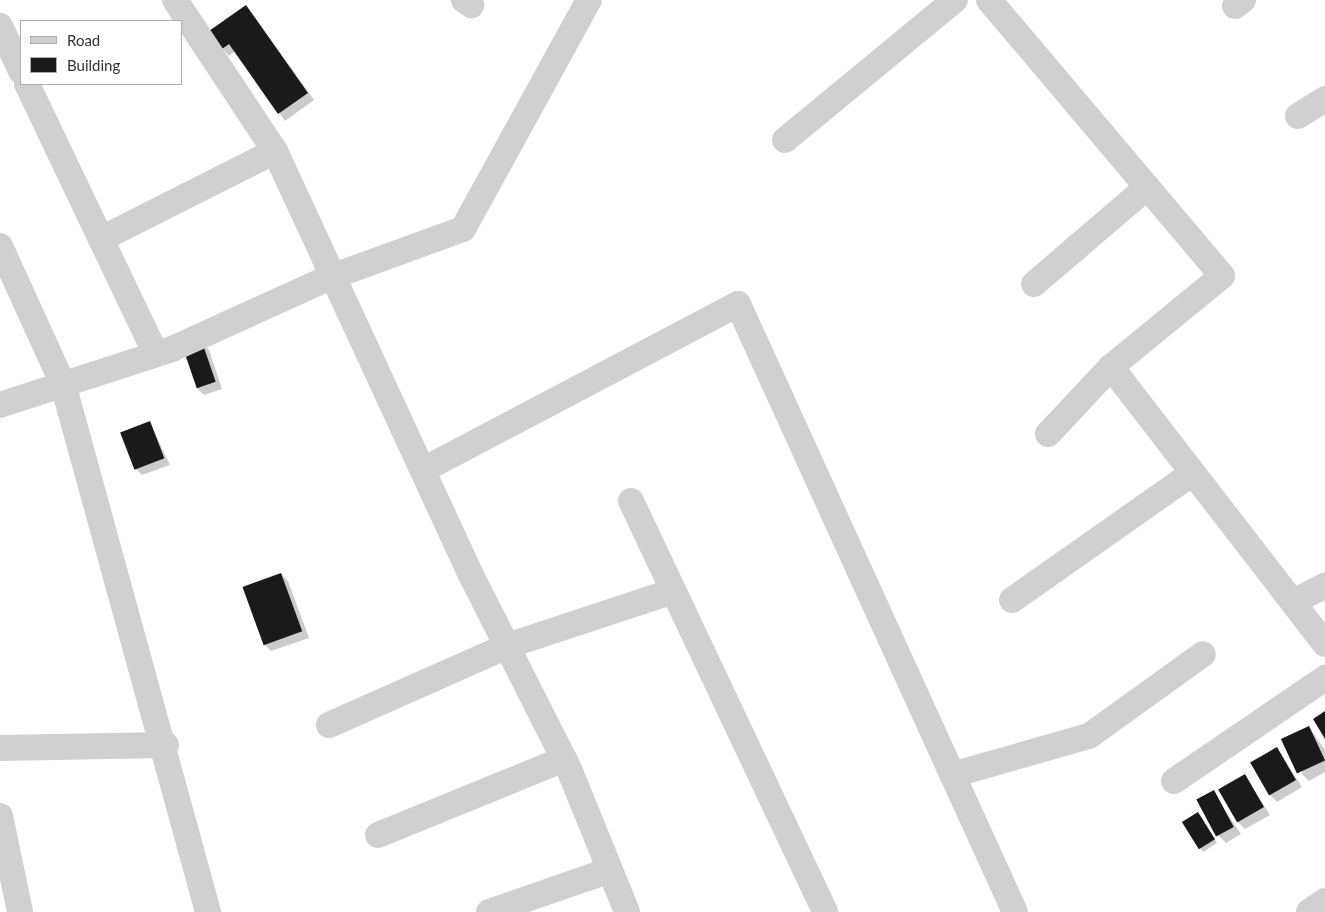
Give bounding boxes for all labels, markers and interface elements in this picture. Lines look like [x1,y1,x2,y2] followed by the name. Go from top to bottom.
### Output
[20,20,182,85] legend
[67,31,100,49] text: Road
[67,56,120,74] text: Building

